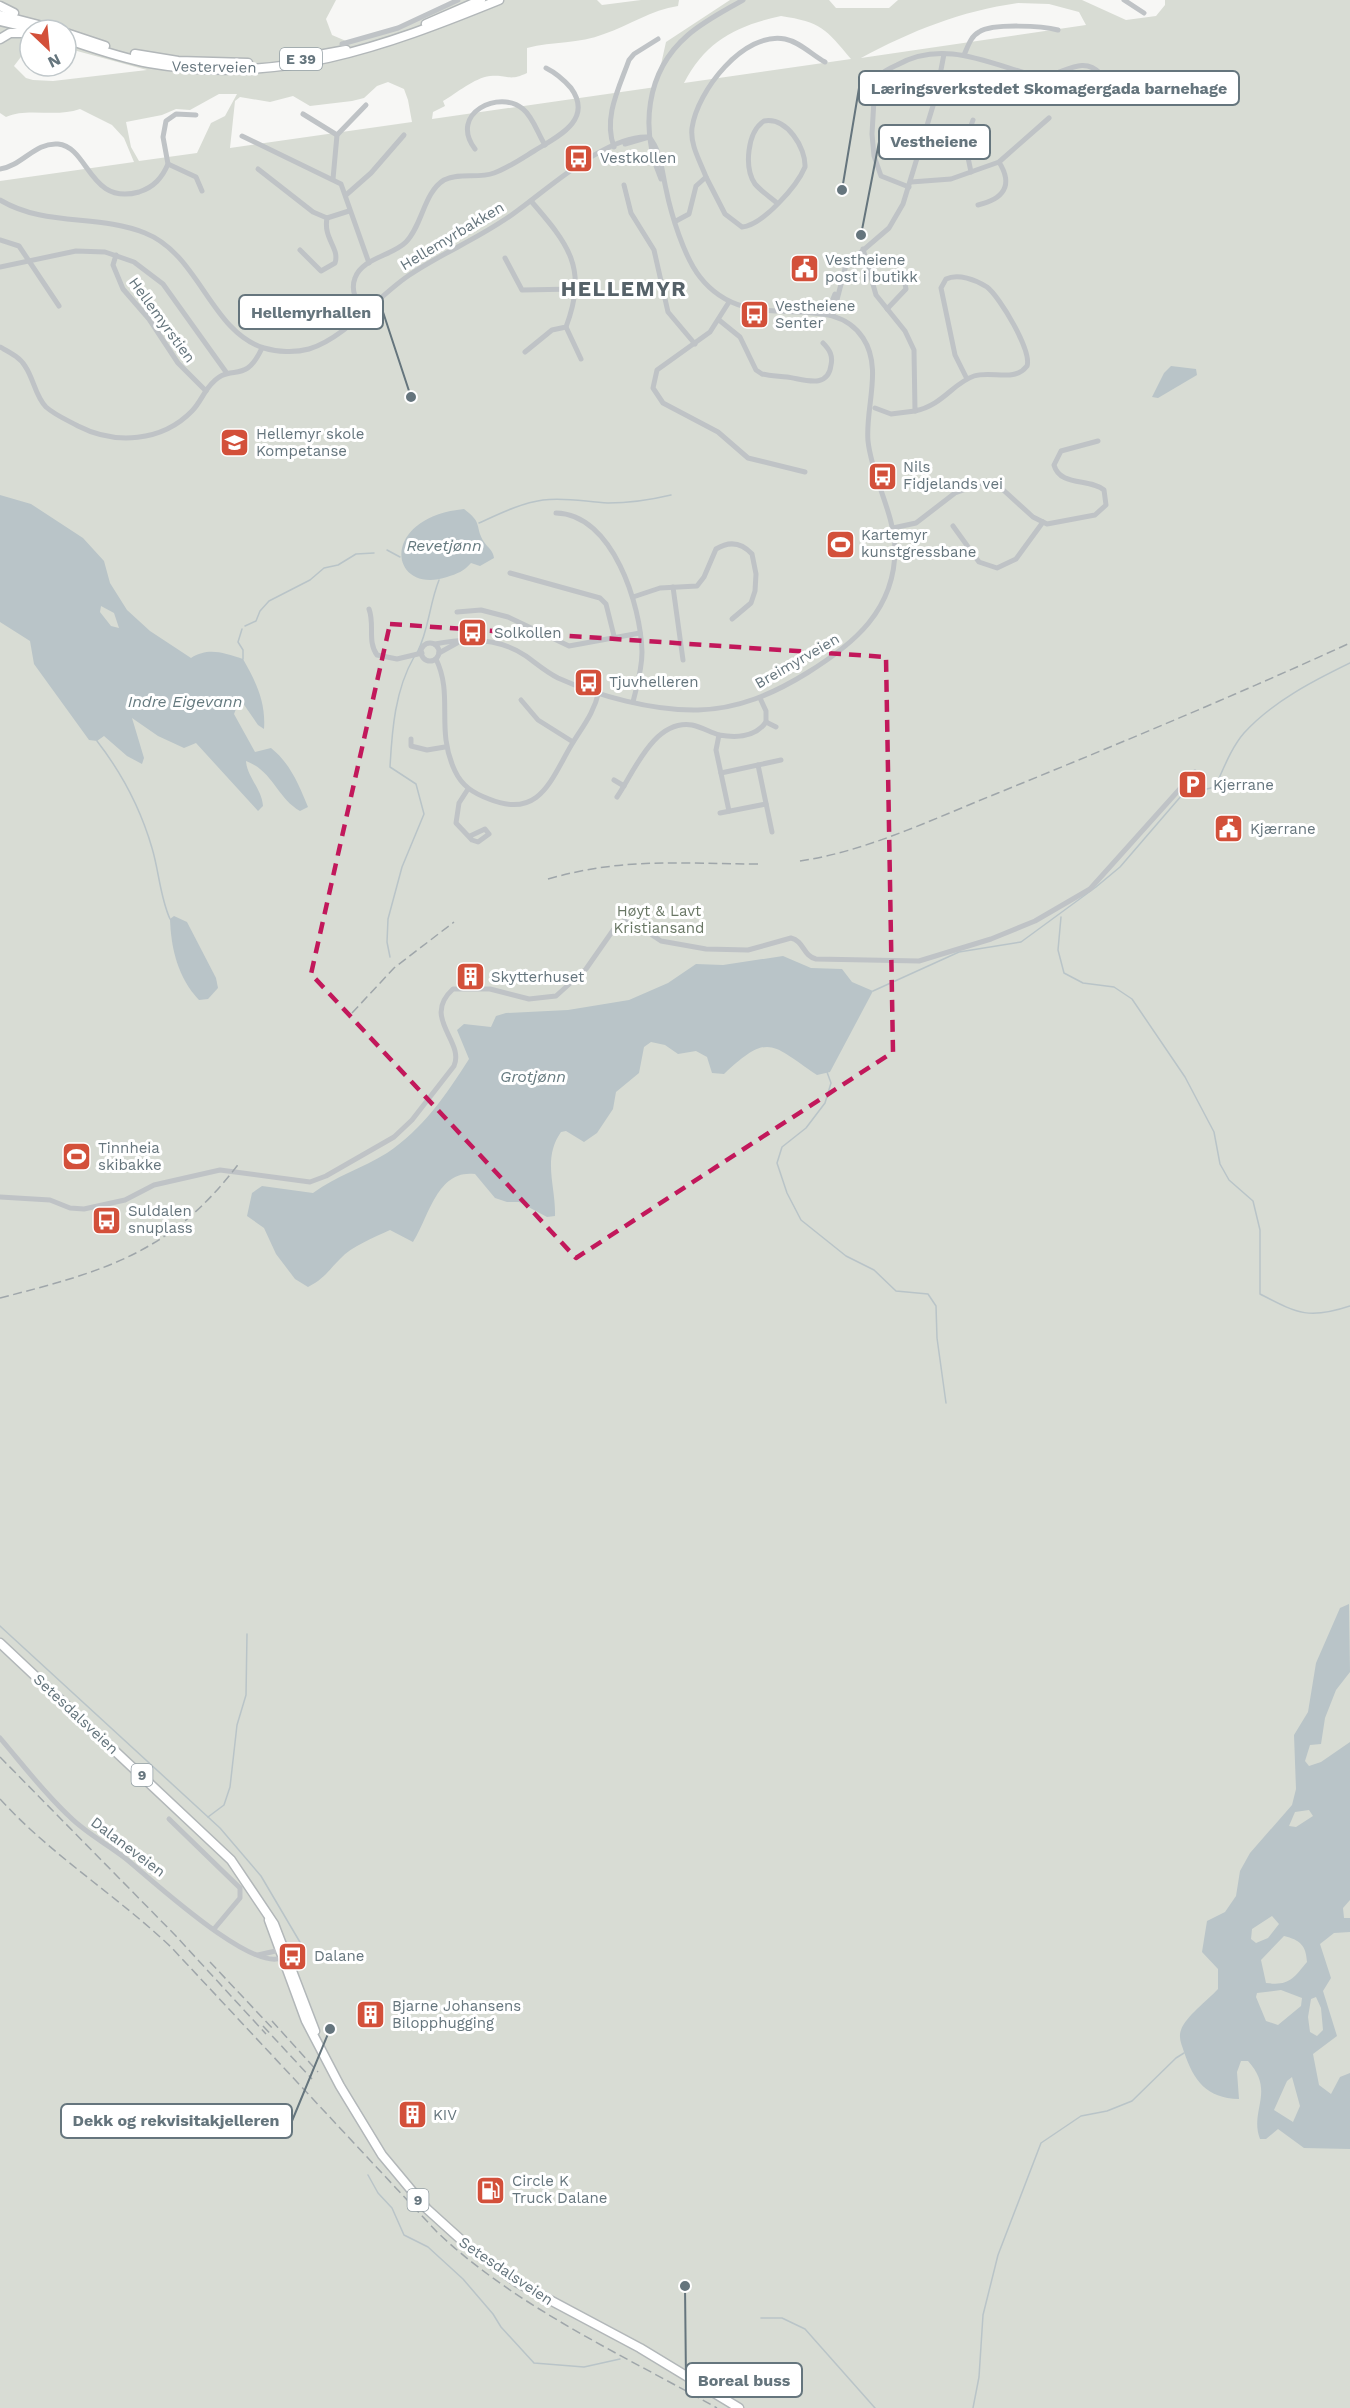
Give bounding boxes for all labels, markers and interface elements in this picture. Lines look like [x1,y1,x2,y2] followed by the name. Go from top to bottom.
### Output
[18,18,78,78] north arrow
[280,48,322,70] road number: E 39
[45,50,64,72] text: N
[171,57,257,77] street label: Vesterveien
[859,71,1239,105] callout: Læringsverkstedet Skomagergada barnehage
[871,79,1227,98] text: Læringsverkstedet Skomagergada barnehage
[879,125,990,159] callout: Vestheiene
[890,132,978,151] text: Vestheiene
[563,142,595,174] bus stop icon: Vestkollen
[600,149,676,167] place label: Vestkollen
[397,198,507,274] street label: Hellemyrbakken
[825,251,918,286] place label: Vestheiene post i butikk
[788,253,820,285] public building icon: Vestheiene post i butikk
[125,274,199,366] street label: Hellemyrstien
[561,276,687,301] district label: HELLEMYR
[239,295,383,329] callout: Hellemyrhallen
[775,297,855,332] place label: Vestheiene Senter
[738,299,770,331] bus stop icon: Vestheiene Senter
[251,303,371,322] text: Hellemyrhallen
[256,425,364,460] place label: Hellemyr skole Kompetanse
[219,427,251,459] school or university icon: Hellemyr skole Kompetanse
[903,458,1003,493] place label: Nils Fidjelands vei
[866,460,898,492] bus stop icon: Nils Fidjelands vei
[861,526,976,561] place label: Kartemyr kunstgressbane
[824,528,856,560] sports icon: Kartemyr kunstgressbane
[406,536,482,555] water label: Revetjønn
[457,617,489,649] bus stop icon: Solkollen
[494,624,562,642] place label: Solkollen
[752,630,842,692] street label: Breimyrveien
[572,666,604,698] bus stop icon: Tjuvhelleren
[609,673,698,691] place label: Tjuvhelleren
[128,692,242,711] water label: Indre Eigevann
[1176,769,1208,801] parking icon: Kjerrane
[1213,776,1274,794] place label: Kjerrane
[1213,813,1245,845] public building icon: Kjærrane
[1250,820,1316,838] place label: Kjærrane
[614,902,705,937] park label: Høyt & Lavt Kristiansand
[454,961,486,993] building icon: Skytterhuset
[491,968,585,986] place label: Skytterhuset
[500,1067,566,1086] water label: Grotjønn
[98,1139,162,1174] place label: Tinnheia skibakke
[61,1141,93,1173] sports icon: Tinnheia skibakke
[128,1202,193,1237] place label: Suldalen snuplass
[91,1204,123,1236] bus stop icon: Suldalen snuplass
[30,1670,122,1758] street label: Setesdalsveien
[132,1764,152,1786] road number: 9
[87,1813,169,1881] street label: Dalaneveien
[277,1940,309,1972] bus stop icon: Dalane
[314,1947,364,1965] place label: Dalane
[392,1997,521,2032] place label: Bjarne Johansens Bilopphugging
[355,1999,387,2031] building icon: Bjarne Johansens Bilopphugging
[396,2099,428,2131] building icon: KIV
[61,2104,292,2138] callout: Dekk og rekvisitakjelleren
[433,2106,457,2124] place label: KIV
[73,2111,279,2130] text: Dekk og rekvisitakjelleren
[512,2172,607,2207] place label: Circle K Truck Dalane
[475,2174,507,2206] fuel station icon: Circle K Truck Dalane
[408,2189,428,2211] road number: 9
[456,2233,556,2309] street label: Setesdalsveien
[686,2363,802,2397] callout: Boreal buss
[698,2371,791,2390] text: Boreal buss

